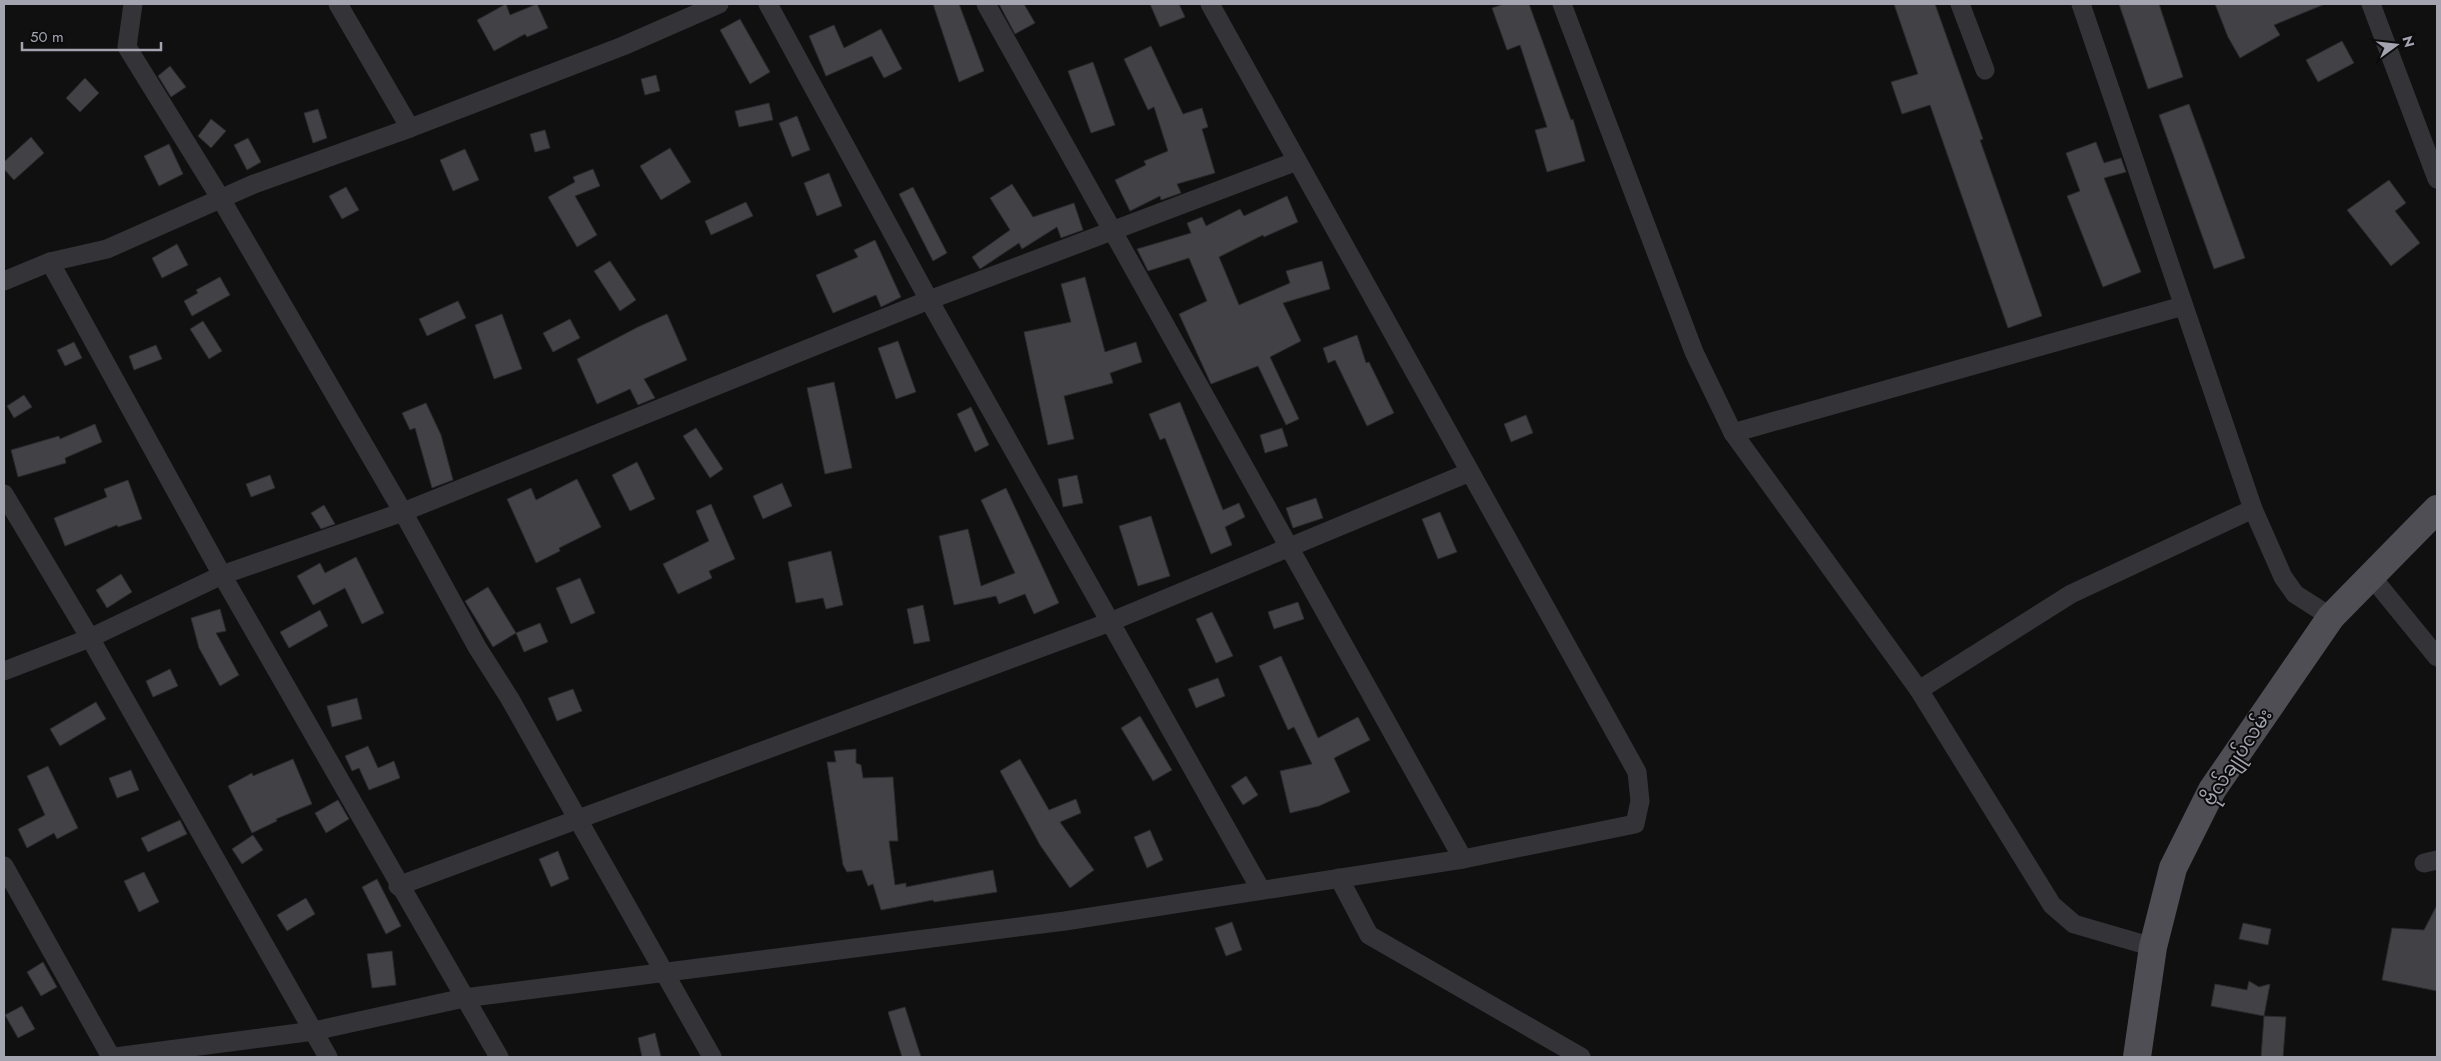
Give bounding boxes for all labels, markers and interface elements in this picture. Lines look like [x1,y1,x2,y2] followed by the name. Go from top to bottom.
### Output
[22,20,161,52] scale bar
[2371,20,2421,70] north arrow
[30,26,64,48] text: 50 m
[2397,34,2420,50] text: N
[2195,703,2281,812] street label: ဗိုလ်ချုပ်လမ်း

